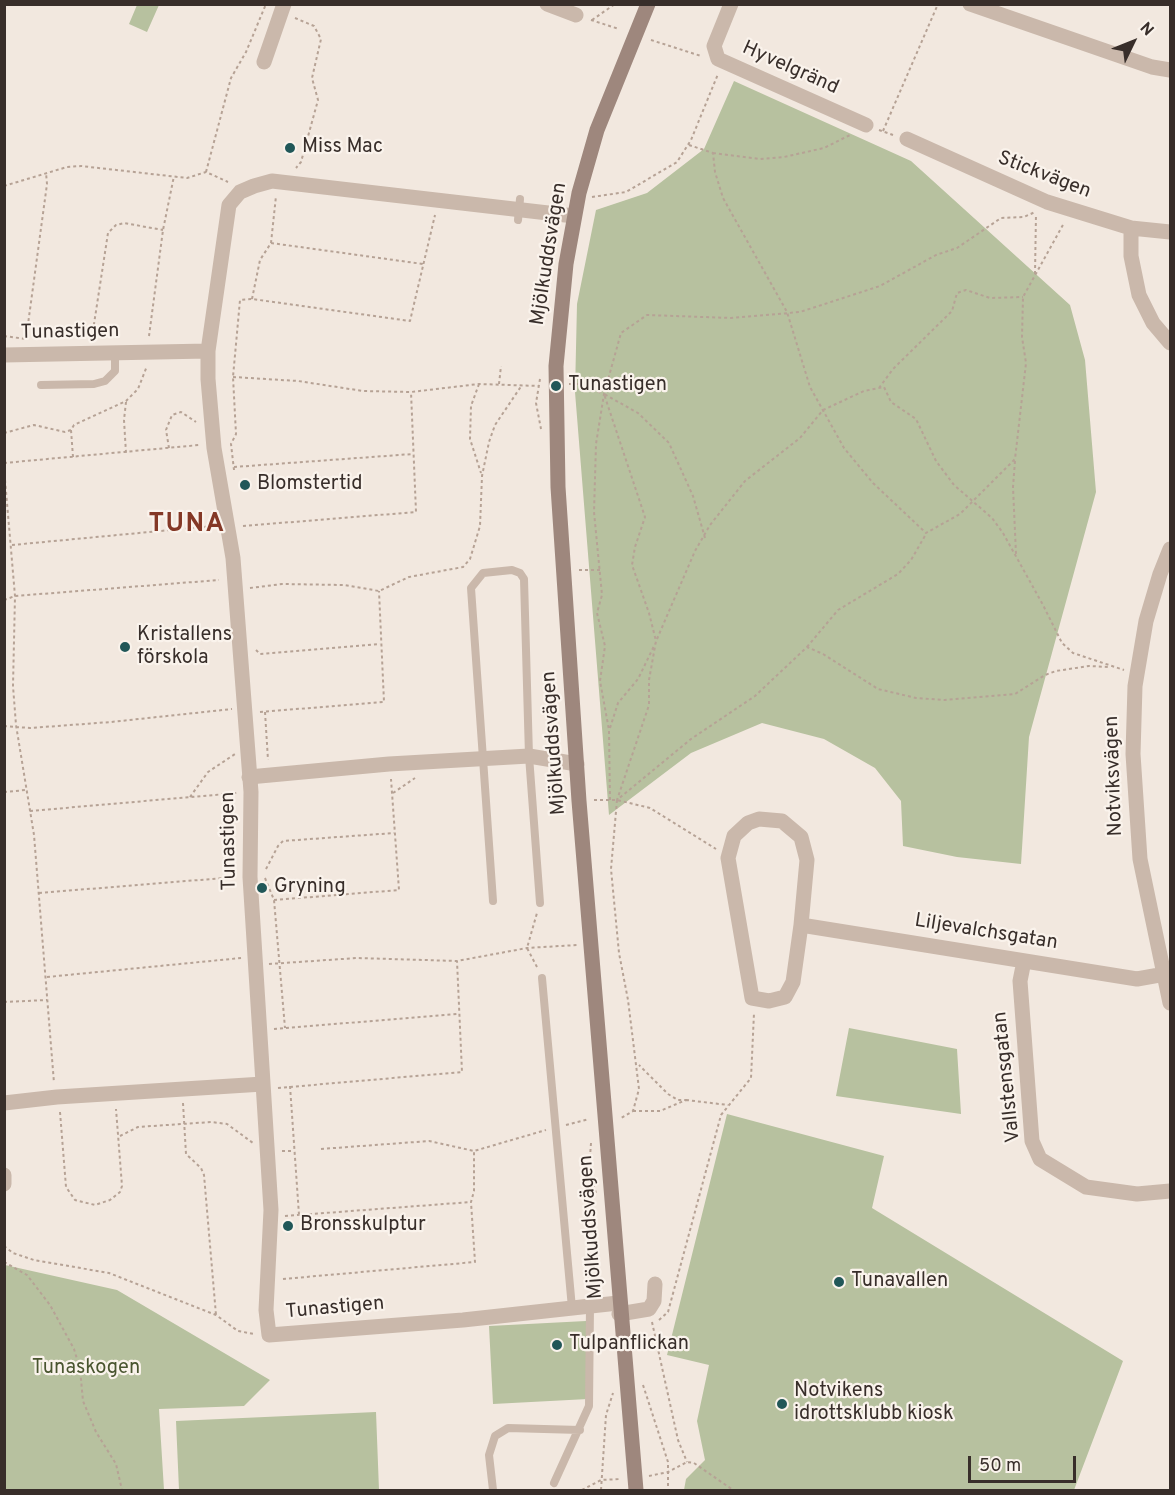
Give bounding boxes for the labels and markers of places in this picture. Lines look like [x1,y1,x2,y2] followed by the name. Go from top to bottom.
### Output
[302,136,383,160] place label: Miss Mac
[283,141,297,155] marker: Miss Mac
[568,374,667,398] place label: Tunastigen
[549,379,563,393] marker: Tunastigen
[257,473,362,497] place label: Blomstertid
[238,478,252,492] marker: Blomstertid
[137,624,232,671] place label: Kristallens förskola
[118,640,132,654] marker: Kristallens förskola
[274,876,346,900] place label: Gryning
[255,881,269,895] marker: Gryning
[300,1214,426,1238] place label: Bronsskulptur
[281,1219,295,1233] marker: Bronsskulptur
[851,1270,948,1294] place label: Tunavallen
[832,1275,846,1289] marker: Tunavallen
[569,1333,689,1357] place label: Tulpanflickan
[550,1338,564,1352] marker: Tulpanflickan
[794,1380,954,1427] place label: Notvikens idrottsklubb kiosk
[775,1397,789,1411] marker: Notvikens idrottsklubb kiosk

